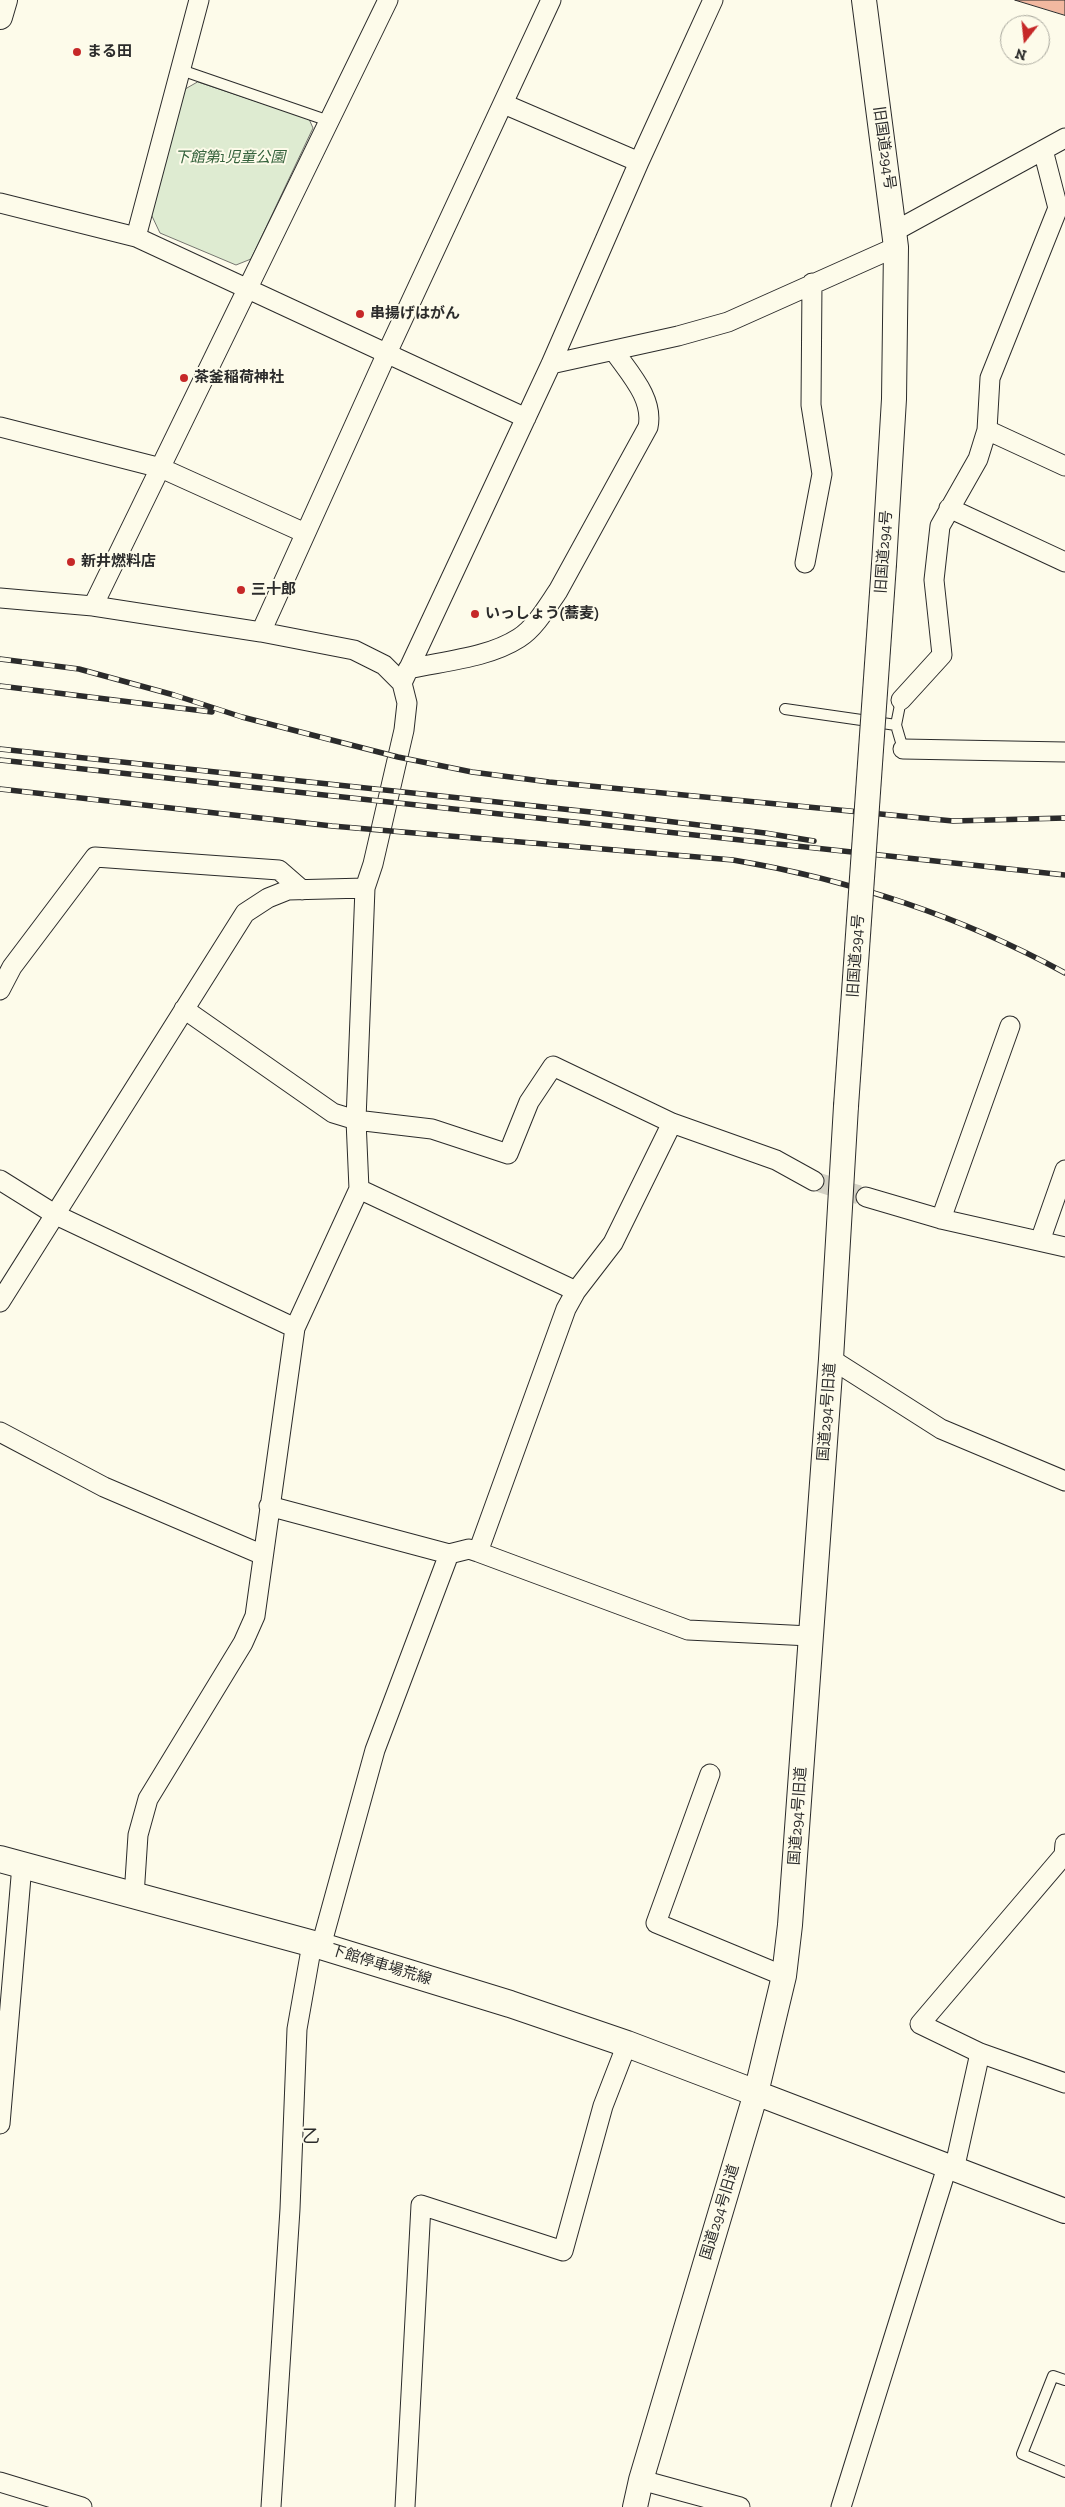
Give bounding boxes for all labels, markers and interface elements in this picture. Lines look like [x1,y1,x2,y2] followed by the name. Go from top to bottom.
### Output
[1000,15,1050,65] north arrow
[87,43,132,61] place label: まる田
[1014,44,1028,64] text: N
[71,46,83,58] marker: まる田
[869,105,899,191] street label: 旧国道294号
[175,149,285,167] park label: 下館第1児童公園
[370,305,460,323] place label: 串揚げはがん
[354,308,366,320] marker: 串揚げはがん
[194,369,284,387] place label: 茶釜稲荷神社
[178,372,190,384] marker: 茶釜稲荷神社
[872,510,896,594] street label: 旧国道294号
[81,553,156,571] place label: 新井燃料店
[65,556,77,568] marker: 新井燃料店
[251,581,296,599] place label: 三十郎
[235,584,247,596] marker: 三十郎
[485,605,599,623] place label: いっしょう(蕎麦)
[469,608,481,620] marker: いっしょう(蕎麦)
[844,914,868,998] street label: 旧国道294号
[815,1362,839,1462] street label: 国道294号旧道
[786,1766,810,1866] street label: 国道294号旧道
[328,1941,434,1989] street label: 下館停車場荒線
[302,2126,320,2148] district label: 乙
[697,2162,743,2262] street label: 国道294号旧道

